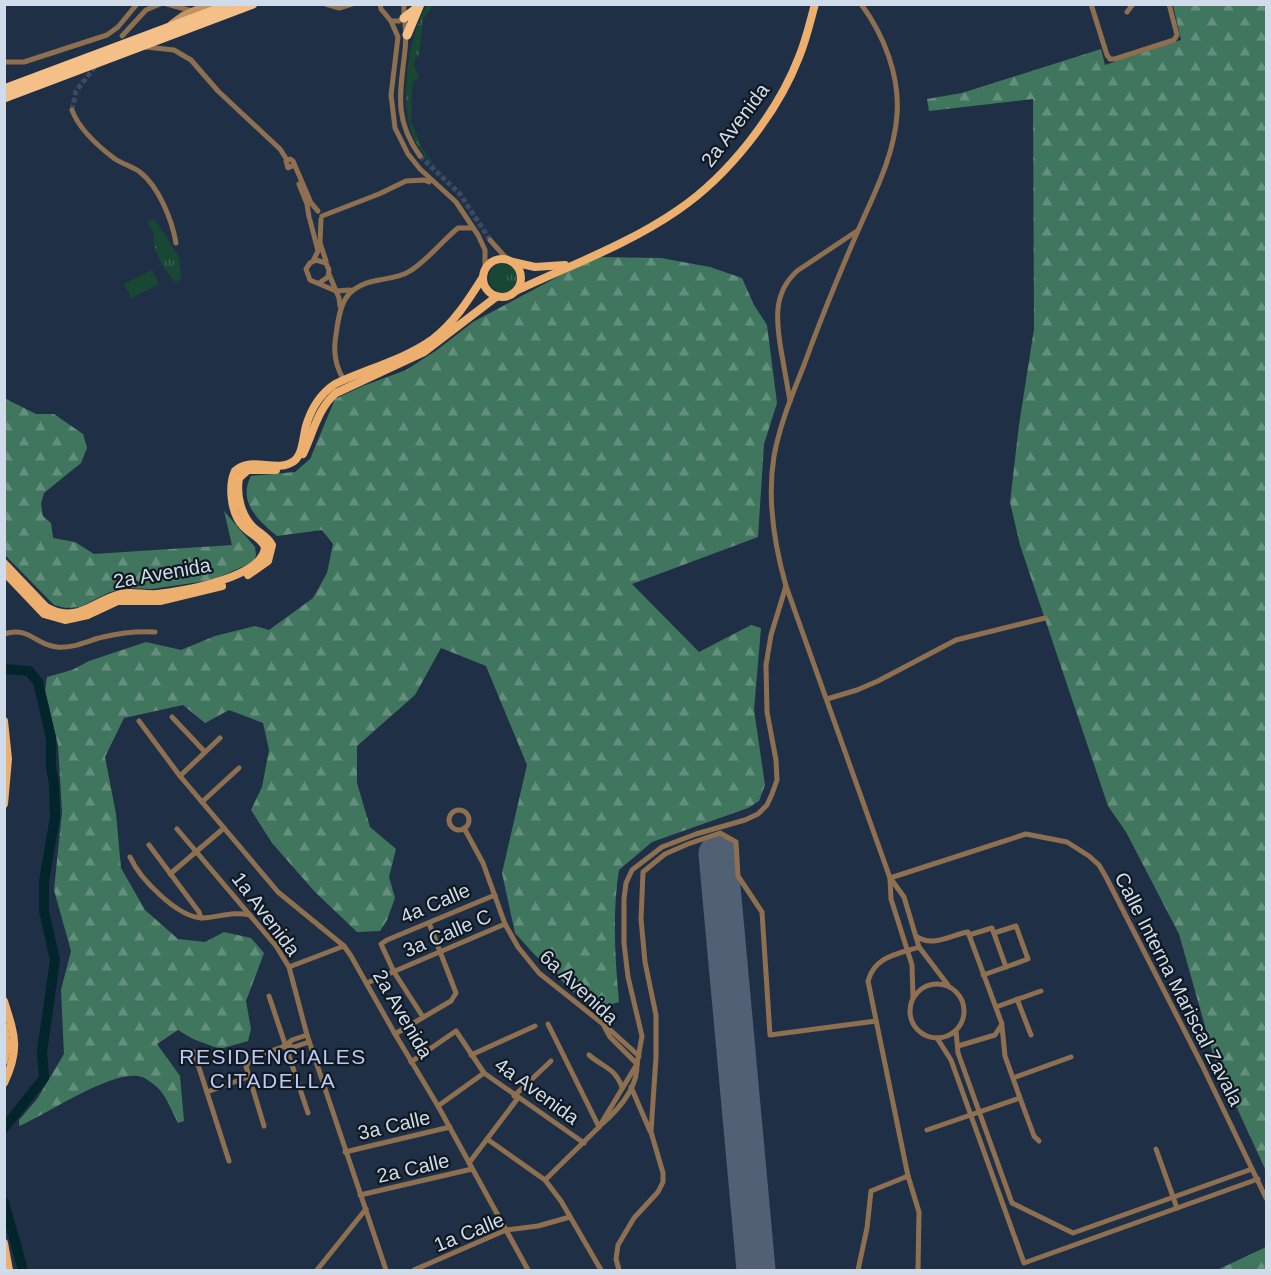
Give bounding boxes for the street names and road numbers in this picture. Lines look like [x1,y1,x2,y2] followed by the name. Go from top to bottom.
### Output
[697,78,774,171] street label: 2a Avenida
[112,553,213,592] street label: 2a Avenida
[228,868,305,961] street label: 1a Avenida
[1110,869,1248,1110] street label: Calle Interna Mariscal Zavala
[397,879,473,927] street label: 4a Calle
[400,905,494,961] street label: 3a Calle C
[535,945,623,1029] street label: 6a Avenida
[369,966,438,1063] street label: 2a Avenida
[491,1053,584,1129] street label: 4a Avenida
[356,1106,432,1144] street label: 3a Calle
[375,1149,451,1187] street label: 2a Calle
[431,1208,507,1256] street label: 1a Calle

